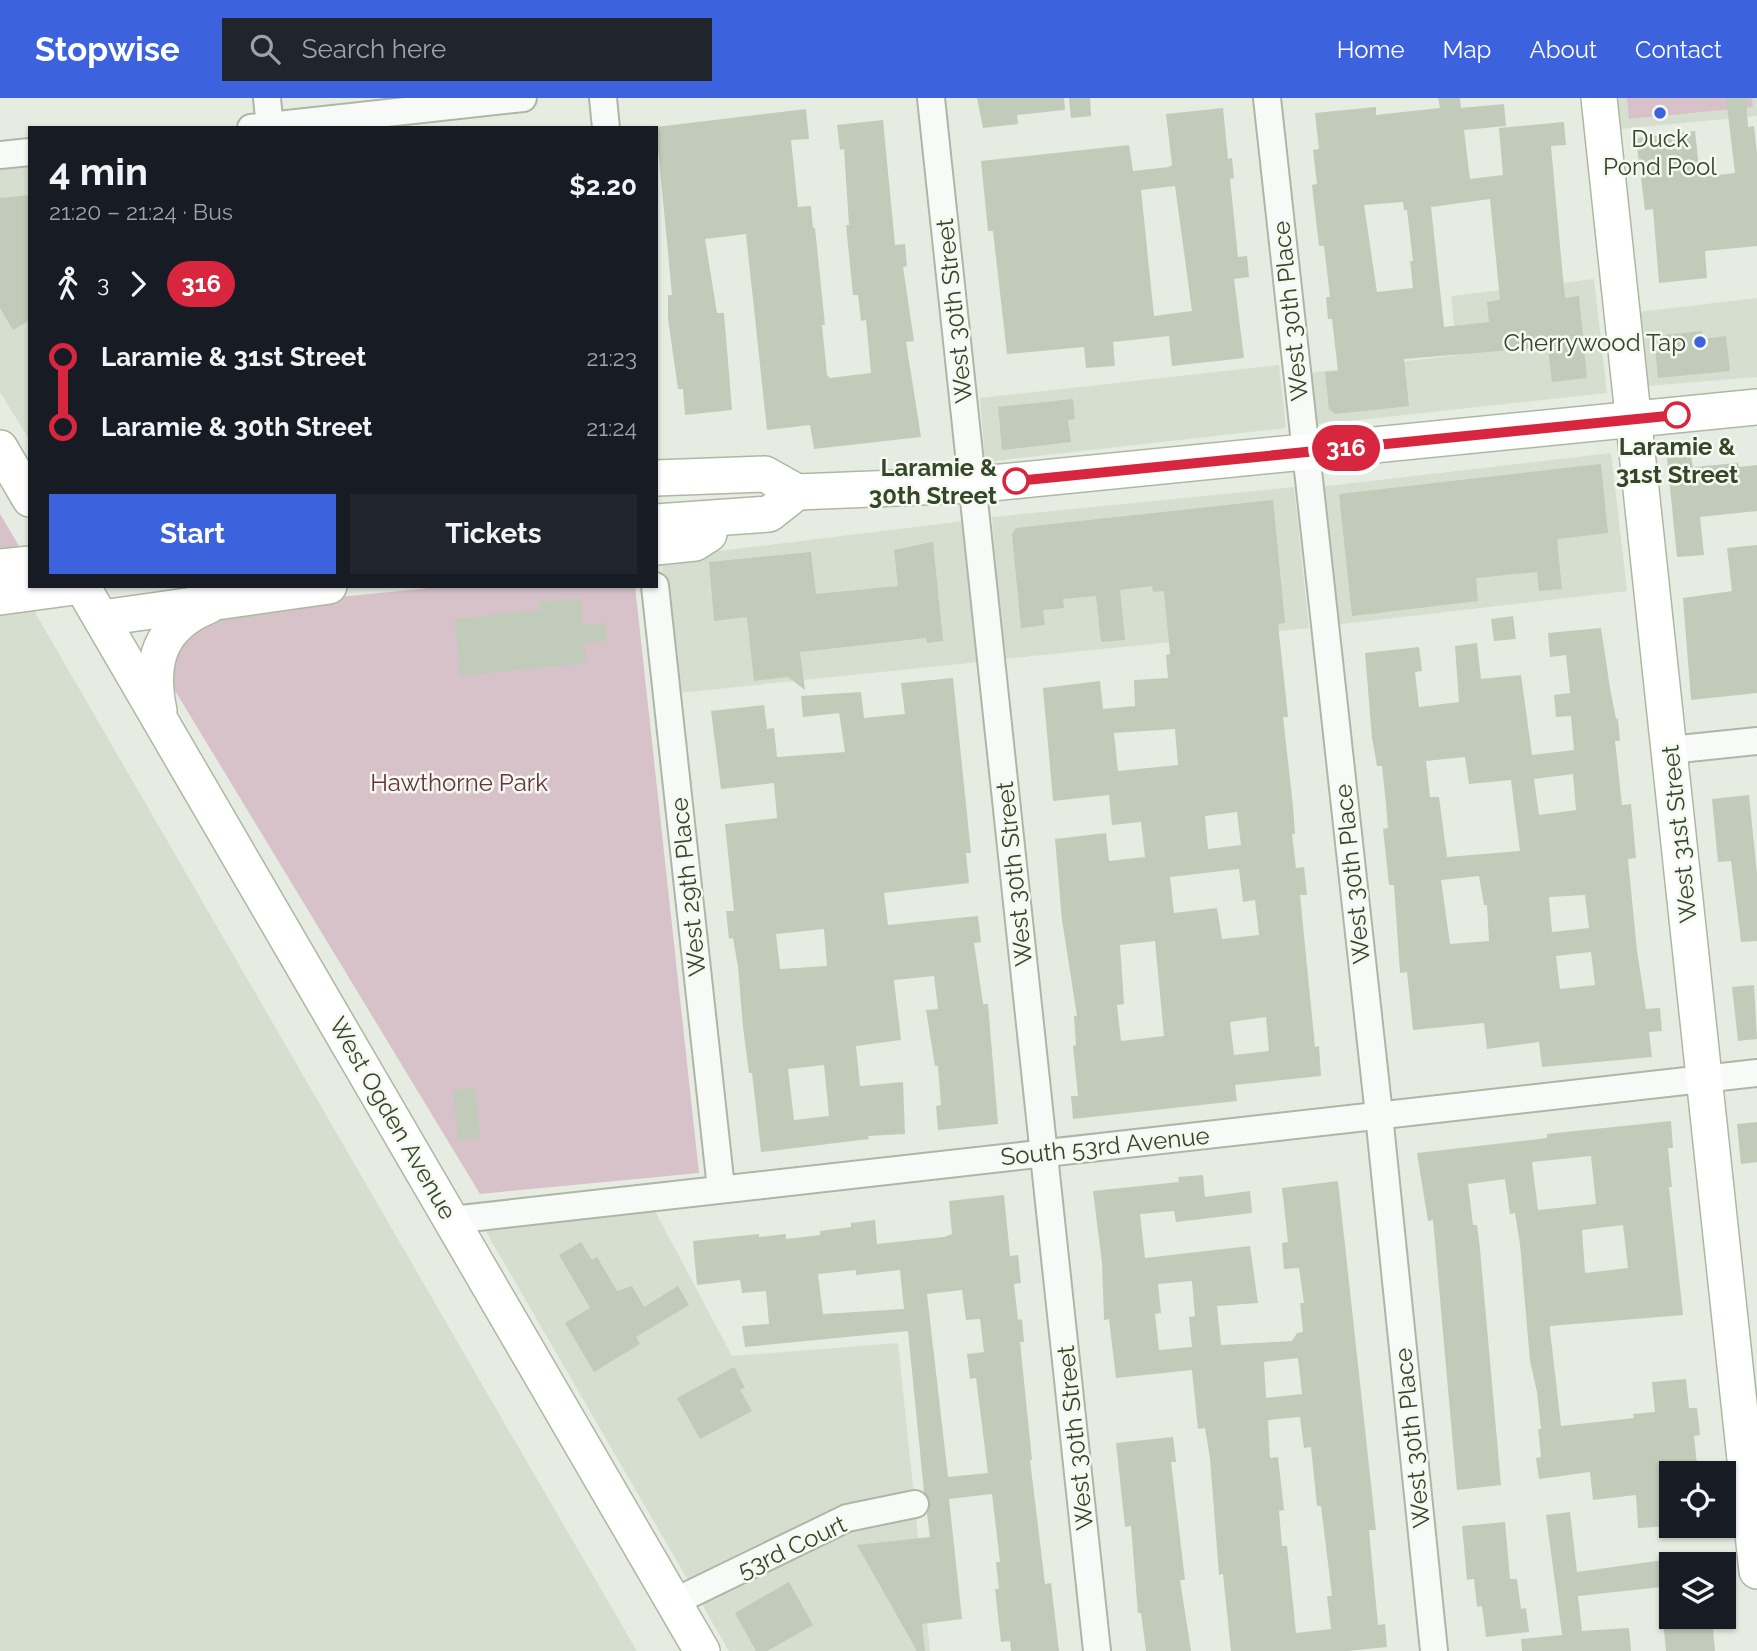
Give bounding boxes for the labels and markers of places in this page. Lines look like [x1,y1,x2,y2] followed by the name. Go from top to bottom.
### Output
[1652,105,1668,121] marker: Duck Pond Pool
[1603,124,1717,181] place label: Duck Pond Pool
[1504,328,1686,357] place label: Cherrywood Tap
[1692,334,1708,350] marker: Cherrywood Tap
[1664,402,1690,428] marker: Laramie & 31st Street
[1616,432,1738,489] place label: Laramie & 31st Street
[869,453,998,510] place label: Laramie & 30th Street
[1003,468,1029,494] marker: Laramie & 30th Street

